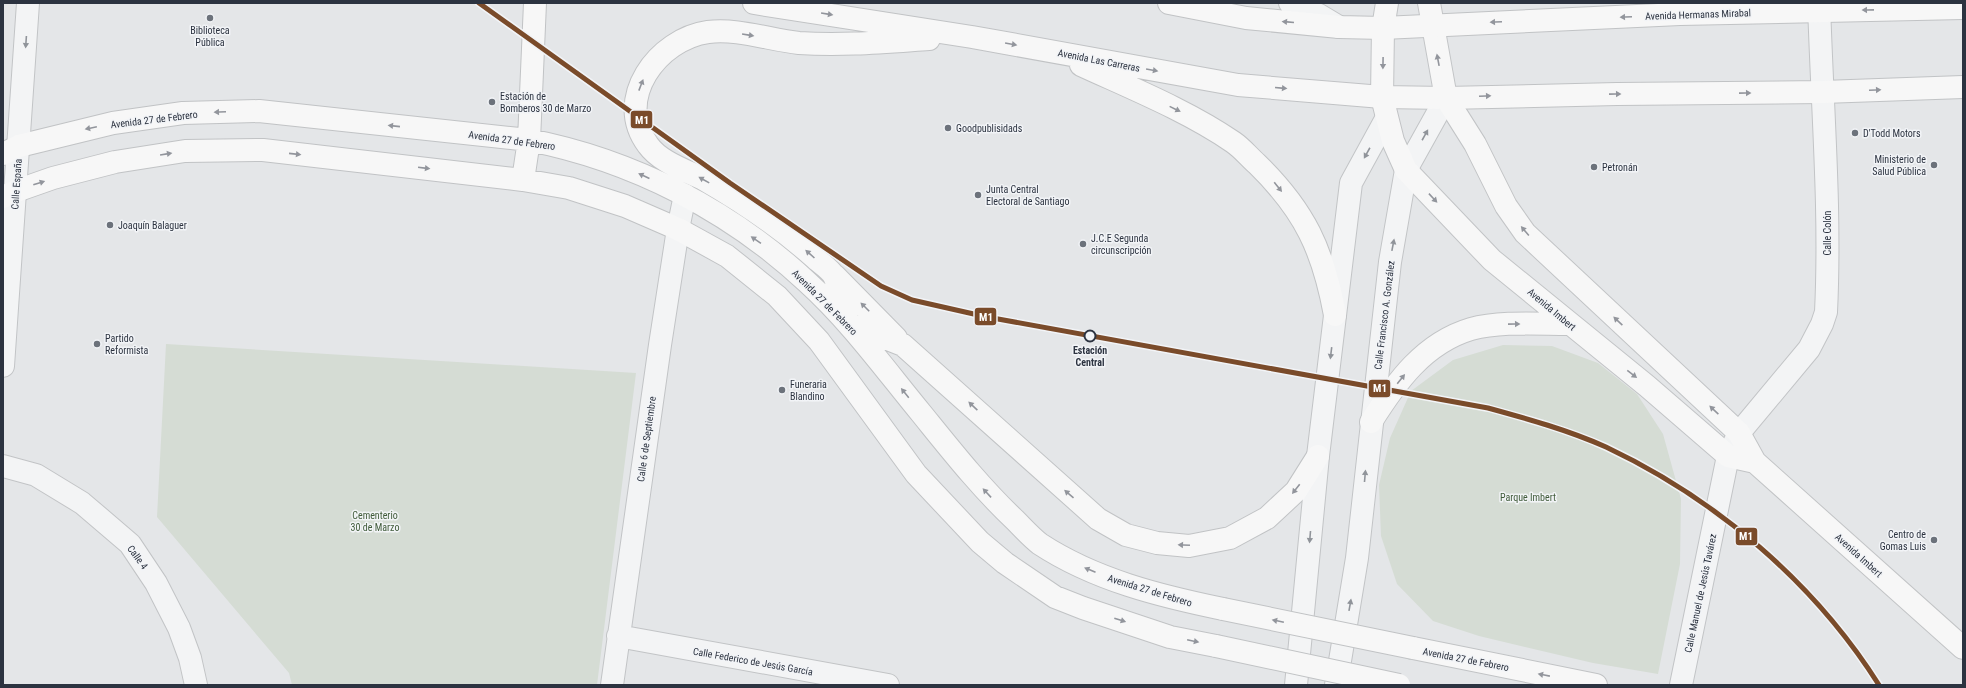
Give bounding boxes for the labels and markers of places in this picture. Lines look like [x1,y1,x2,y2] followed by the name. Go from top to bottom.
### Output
[205,13,215,23] marker: Biblioteca Pública
[190,25,230,48] place label: Biblioteca Pública
[500,91,591,114] place label: Estación de Bomberos 30 de Marzo
[487,97,497,107] marker: Estación de Bomberos 30 de Marzo
[943,123,953,133] marker: Goodpublisidads
[956,123,1023,134] place label: Goodpublisidads
[1850,128,1860,138] marker: D'Todd Motors
[1863,128,1921,139] place label: D'Todd Motors
[1872,154,1926,177] place label: Ministerio de Salud Pública
[1929,160,1939,170] marker: Ministerio de Salud Pública
[1589,162,1599,172] marker: Petronán
[1602,162,1638,173] place label: Petronán
[986,184,1069,207] place label: Junta Central Electoral de Santiago
[973,190,983,200] marker: Junta Central Electoral de Santiago
[105,220,115,230] marker: Joaquín Balaguer
[118,220,187,231] place label: Joaquín Balaguer
[1091,233,1152,256] place label: J.C.E Segunda circunscripción
[1078,239,1088,249] marker: J.C.E Segunda circunscripción
[1083,329,1097,343] marker: Estación Central
[105,333,149,356] place label: Partido Reformista
[92,339,102,349] marker: Partido Reformista
[1073,345,1107,368] place label: Estación Central
[790,379,827,402] place label: Funeraria Blandino
[777,385,787,395] marker: Funeraria Blandino
[1880,529,1926,552] place label: Centro de Gomas Luis
[1929,535,1939,545] marker: Centro de Gomas Luis

